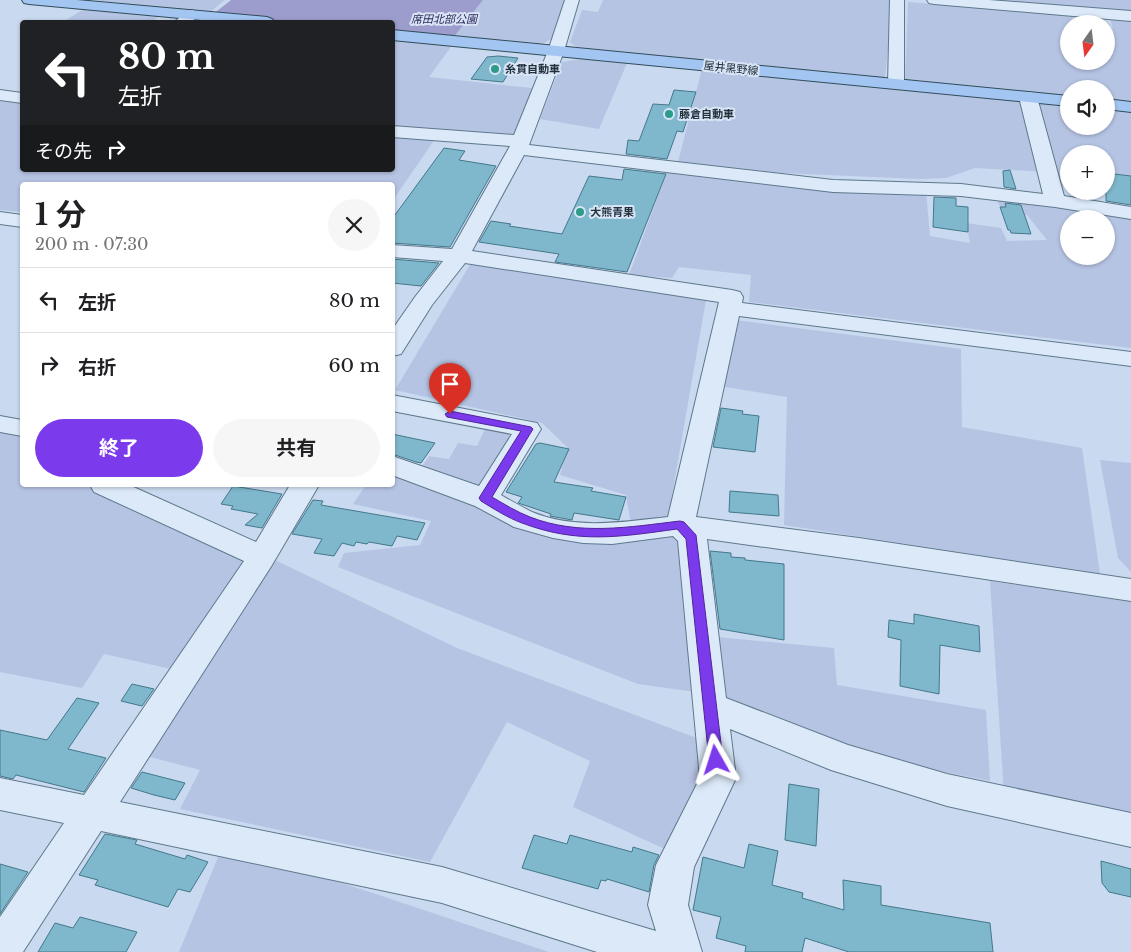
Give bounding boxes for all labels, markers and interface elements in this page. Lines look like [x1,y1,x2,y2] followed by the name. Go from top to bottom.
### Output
[411,12,479,26] park label: 席田北部公園
[1060,15,1115,70] north arrow
[1060,15,1115,265] map controls
[118,35,215,78] text: 80 m
[35,40,100,105] icon: left
[703,58,759,78] street label: 屋井黒野線
[505,62,560,76] place label: 糸貫自動車
[489,63,501,75] marker: 糸貫自動車
[1060,80,1115,135] button: sound
[118,83,162,110] text: 左折
[679,107,734,121] place label: 藤倉自動車
[663,108,675,120] marker: 藤倉自動車
[102,135,130,163] icon: right
[35,140,92,163] text: その先
[1060,145,1115,200] button: +
[35,196,86,233] text: 1 分
[328,199,380,251] button: close
[590,205,634,219] place label: 大熊青果
[574,206,586,218] marker: 大熊青果
[1060,210,1115,265] button: −
[35,234,149,254] text: 200 m · 07:30
[35,286,63,314] icon: left
[329,289,380,312] text: 80 m
[78,291,116,314] text: 左折
[35,351,63,379] icon: right
[328,354,380,377] text: 60 m
[78,356,116,379] text: 右折
[429,363,471,414] pin
[436,370,464,398] icon: arrive
[35,419,203,477] button: 終了
[213,419,380,477] button: 共有
[689,733,741,785] position arrow

